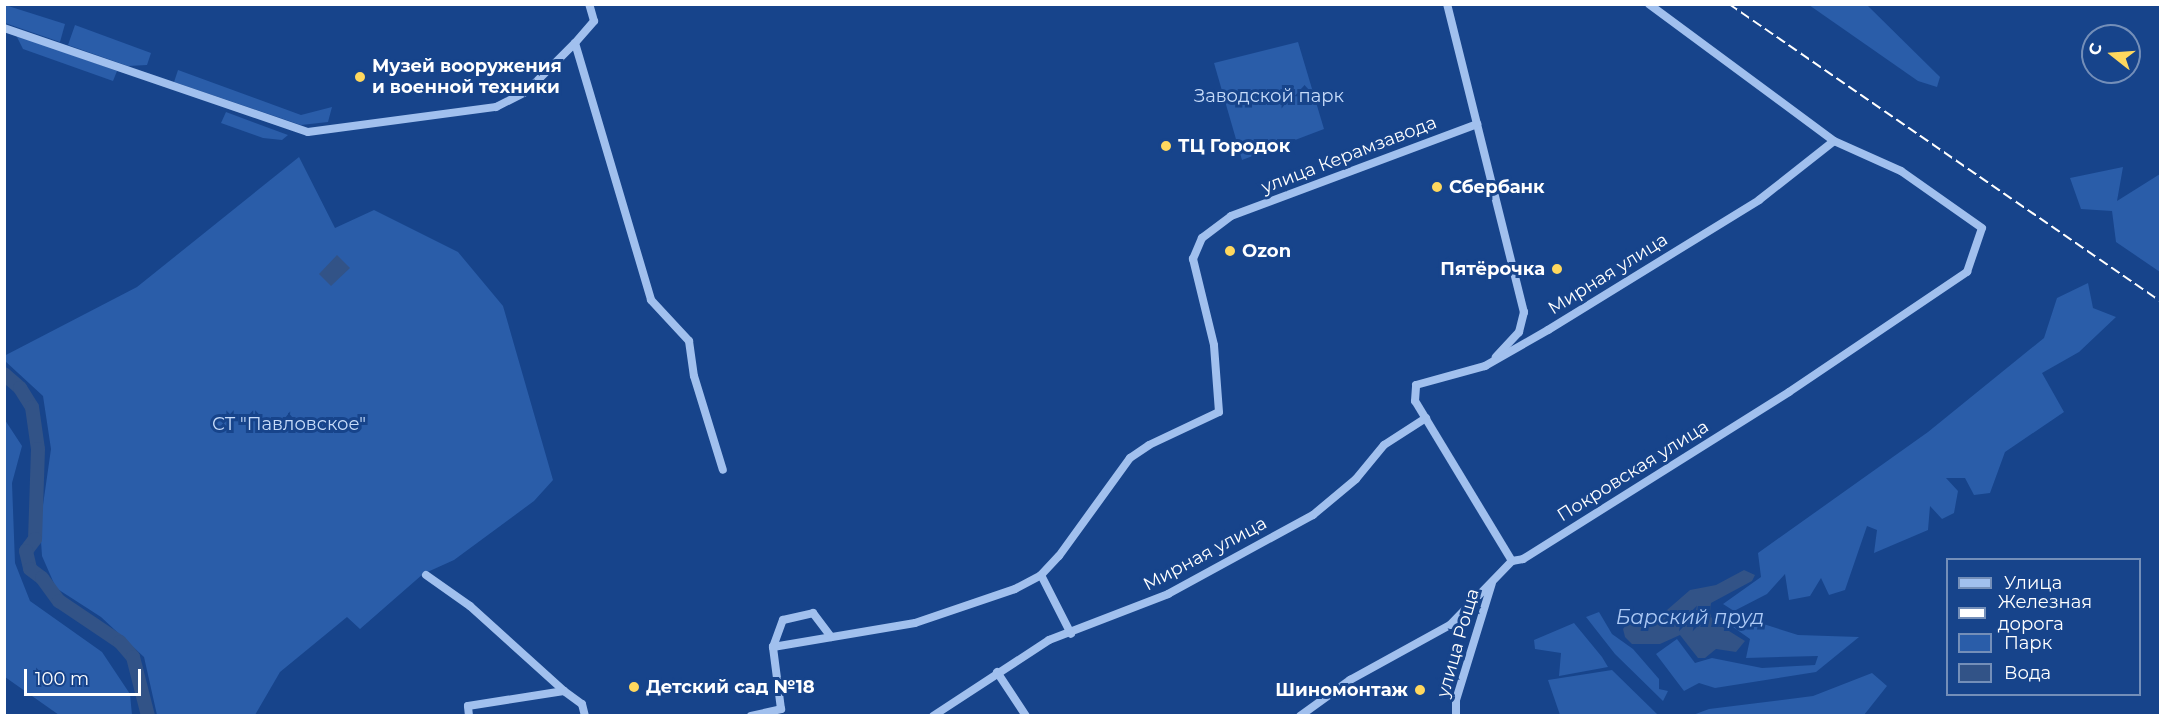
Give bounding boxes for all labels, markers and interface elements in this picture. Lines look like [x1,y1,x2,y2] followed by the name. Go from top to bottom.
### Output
[2081,24,2141,84] north arrow
[2084,41,2106,58] text: С
[372,56,562,98] place label: Музей вооружения и военной техники
[353,70,367,84] marker: Музей вооружения и военной техники
[1194,85,1344,107] park label: Заводской парк
[1258,112,1440,198] street label: улица Керамзавода
[1178,135,1290,157] place label: ТЦ Городок
[1159,139,1173,153] marker: ТЦ Городок
[1449,176,1545,198] place label: Сбербанк
[1430,180,1444,194] marker: Сбербанк
[1544,229,1672,319] street label: Мирная улица
[1242,240,1291,262] place label: Ozon
[1223,244,1237,258] marker: Ozon
[1440,258,1545,280] place label: Пятёрочка
[1550,262,1564,276] marker: Пятёрочка
[212,413,366,435] park label: СТ "Павловское"
[1553,416,1713,526] street label: Покровская улица
[1140,512,1270,596] street label: Мирная улица
[1946,558,2141,696] legend
[2004,572,2062,594] text: Улица
[1432,586,1484,700] street label: улица Роща
[1998,591,2092,635] text: Железная дорога
[1616,605,1764,629] water label: Барский пруд
[2004,632,2052,654] text: Парк
[27,657,144,695] scale bar
[2004,662,2051,684] text: Вода
[35,668,89,690] text: 100 m
[646,676,815,698] place label: Детский сад №18
[1275,679,1408,701] place label: Шиномонтаж
[627,680,641,694] marker: Детский сад №18
[1413,683,1427,697] marker: Шиномонтаж

